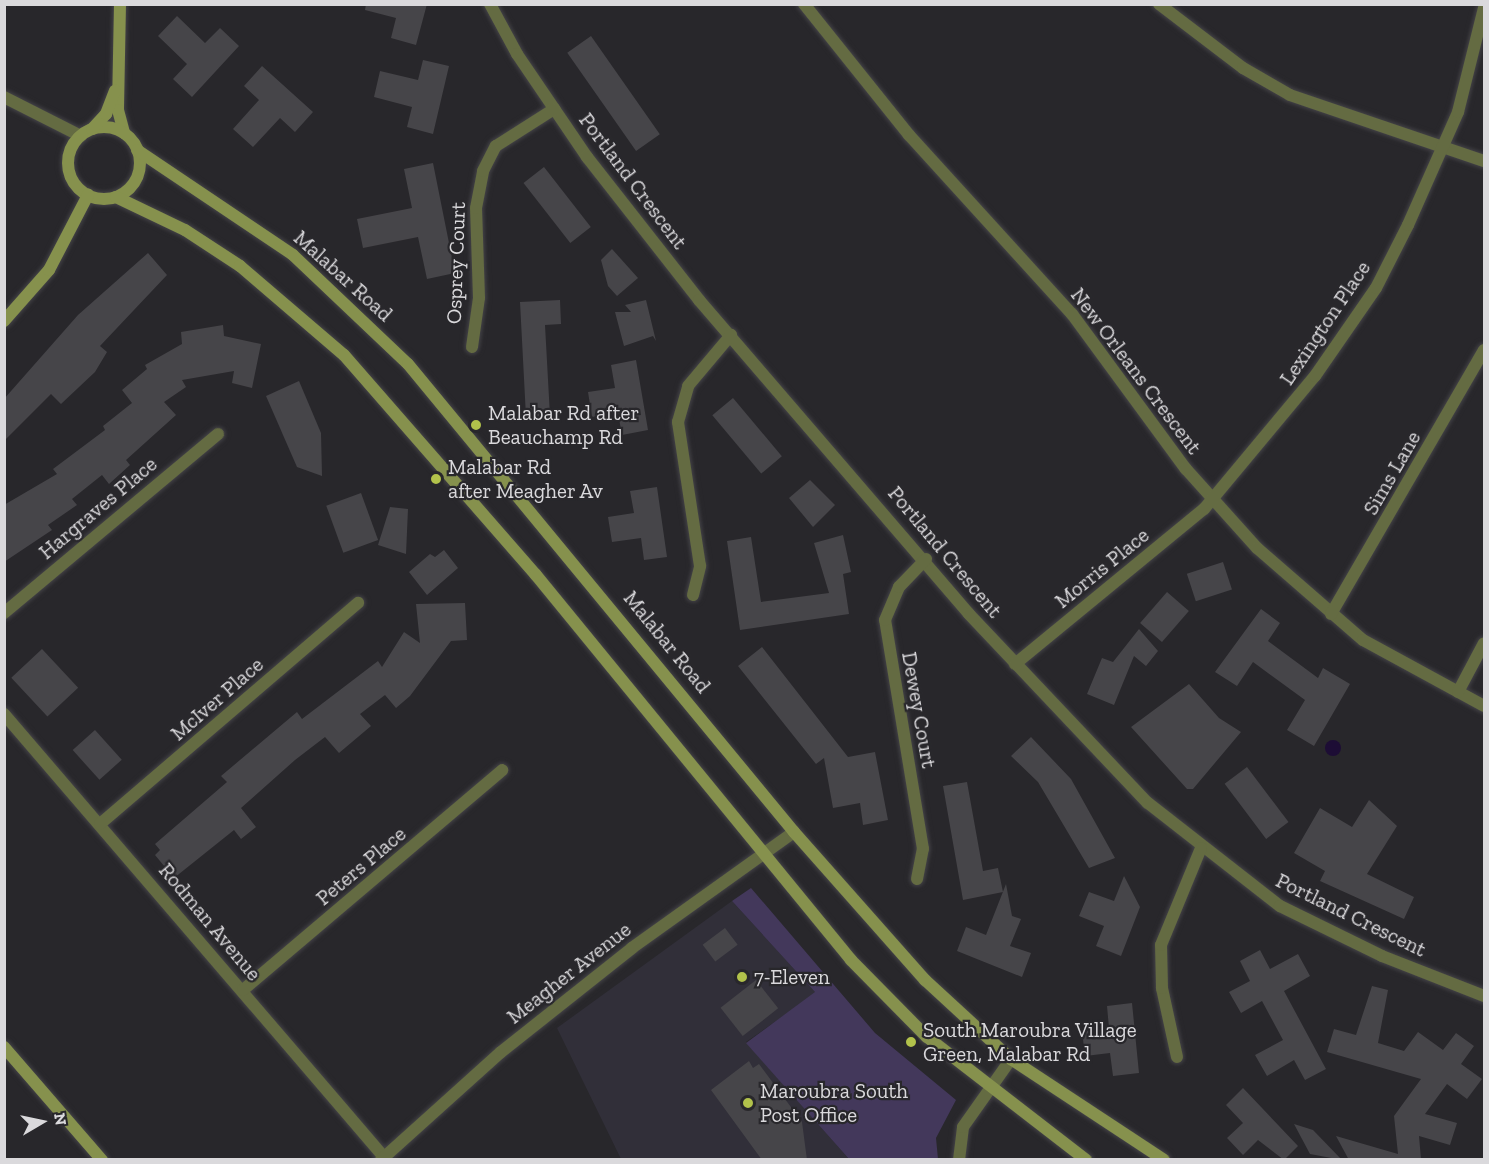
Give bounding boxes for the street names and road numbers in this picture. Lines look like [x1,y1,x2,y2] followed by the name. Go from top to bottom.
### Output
[574,108,692,254] street label: Portland Crescent
[441,201,471,325] street label: Osprey Court
[288,225,398,327] street label: Malabar Road
[1274,256,1376,390] street label: Lexington Place
[1065,283,1207,459] street label: New Orleans Crescent
[1358,427,1426,519] street label: Sims Lane
[34,451,162,565] street label: Hargraves Place
[883,481,1007,623] street label: Portland Crescent
[1050,522,1154,614] street label: Morris Place
[618,586,716,698] street label: Malabar Road
[896,650,942,770] street label: Dewey Court
[165,652,269,746] street label: McIver Place
[311,821,411,911] street label: Peters Place
[153,858,267,986] street label: Rodman Avenue
[1272,868,1430,962] street label: Portland Crescent
[502,916,636,1030] street label: Meagher Avenue

